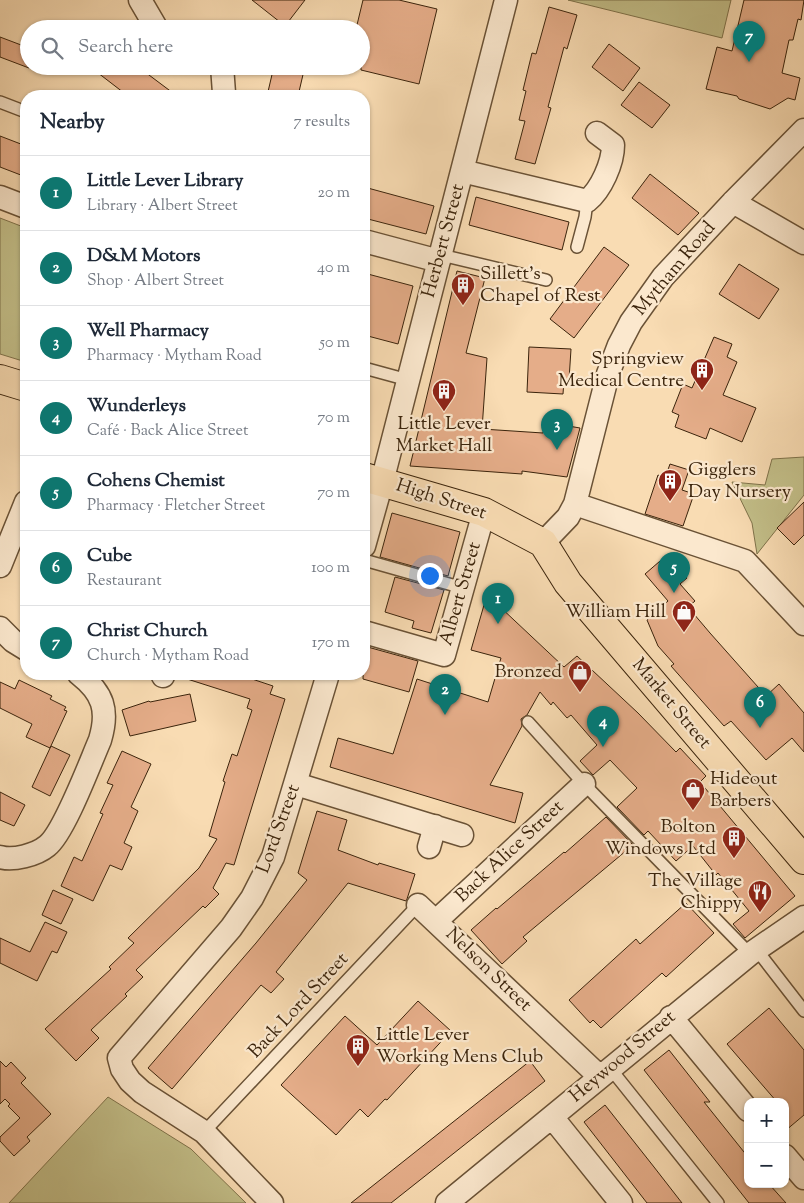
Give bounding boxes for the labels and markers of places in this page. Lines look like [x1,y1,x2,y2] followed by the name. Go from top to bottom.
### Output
[733,21,765,62] pin: 7
[480,261,601,310] place label: Sillett's Chapel of Rest
[450,272,476,306] building icon: Sillett's Chapel of Rest
[558,346,684,395] place label: Springview Medical Centre
[689,357,715,391] building icon: Springview Medical Centre
[431,378,457,412] building icon: Little Lever Market Hall
[541,409,573,450] pin: 3
[396,411,492,460] place label: Little Lever Market Hall
[688,457,792,506] place label: Gigglers Day Nursery
[657,468,683,502] building icon: Gigglers Day Nursery
[658,552,690,593] pin: 5
[482,583,514,624] pin: 1
[565,599,666,626] place label: William Hill
[671,599,697,633] shop icon: William Hill
[495,659,562,686] place label: Bronzed
[567,659,593,693] shop icon: Bronzed
[429,674,461,715] pin: 2
[744,687,776,728] pin: 6
[587,706,619,747] pin: 4
[710,766,778,815] place label: Hideout Barbers
[680,777,706,811] shop icon: Hideout Barbers
[605,814,716,863] place label: Bolton Windows Ltd
[721,825,747,859] building icon: Bolton Windows Ltd
[648,868,743,917] place label: The Village Chippy
[747,879,773,913] restaurant icon: The Village Chippy
[376,1022,543,1071] place label: Little Lever Working Mens Club
[345,1033,371,1067] building icon: Little Lever Working Mens Club

